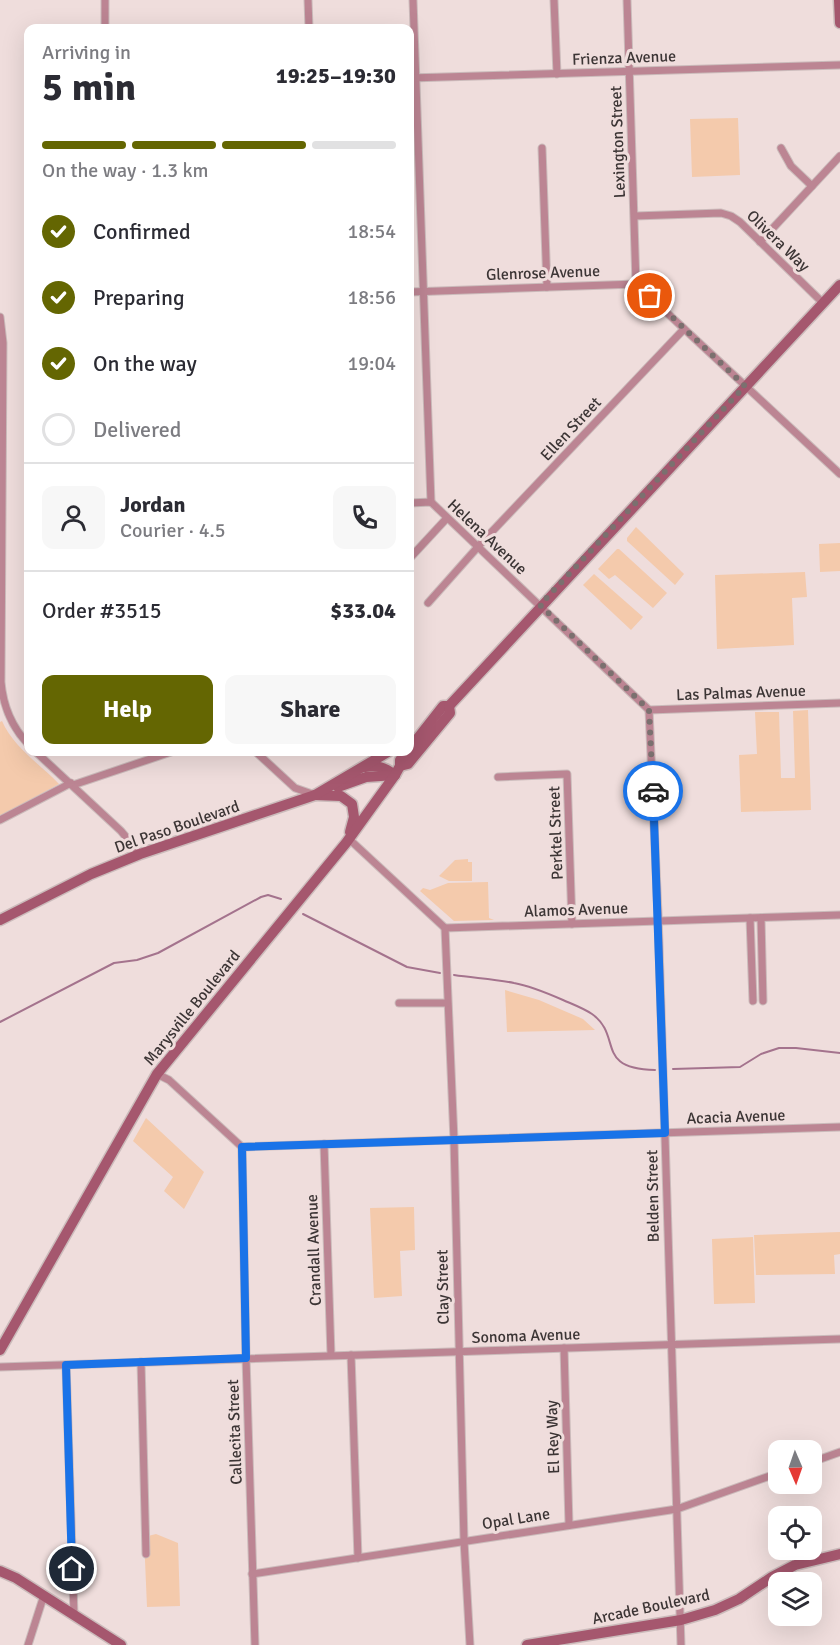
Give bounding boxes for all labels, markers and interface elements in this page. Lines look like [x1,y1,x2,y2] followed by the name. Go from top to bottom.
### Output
[42,40,131,65] text: Arriving in
[572,46,676,70] street label: Frienza Avenue
[276,62,396,89] text: 19:25–19:30
[42,63,136,111] text: 5 min
[606,85,630,199] street label: Lexington Street
[42,158,208,183] text: On the way · 1.3 km
[742,206,814,276] street label: Olivera Way
[42,215,75,248] icon: check
[93,218,191,245] text: Confirmed
[347,219,396,244] text: 18:54
[486,261,600,285] street label: Glenrose Avenue
[624,270,675,321] pin
[633,279,666,312] icon: bag
[42,281,75,314] icon: check
[93,284,185,311] text: Preparing
[347,285,396,310] text: 18:56
[42,347,75,380] icon: check
[93,350,197,377] text: On the way
[347,351,396,376] text: 19:04
[536,393,606,465] street label: Ellen Street
[93,416,181,443] text: Delivered
[42,486,105,549] button: person
[333,486,396,549] button: phone
[120,491,186,518] text: Jordan
[443,495,531,579] street label: Helena Avenue
[120,518,226,543] text: Courier · 4.5
[42,597,162,624] text: Order #3515
[330,597,396,624] text: $33.04
[42,675,213,744] button: Help
[225,675,396,744] button: Share
[676,681,806,705] street label: Las Palmas Avenue
[623,761,683,821] courier
[637,775,670,808] icon: car
[544,785,568,880] street label: Perktel Street
[112,796,242,858] street label: Del Paso Boulevard
[524,898,628,922] street label: Alamos Avenue
[139,946,245,1070] street label: Marysville Boulevard
[686,1105,786,1129] street label: Acacia Avenue
[642,1149,664,1243] street label: Belden Street
[302,1194,326,1306] street label: Crandall Avenue
[432,1249,454,1325] street label: Clay Street
[471,1324,581,1348] street label: Sonoma Avenue
[223,1378,247,1485] street label: Callecita Street
[542,1399,564,1474] street label: El Rey Way
[768,1440,822,1494] north arrow
[768,1440,822,1626] map controls
[481,1504,551,1534] street label: Opal Lane
[768,1506,822,1560] button: locate
[46,1543,97,1594] pin
[55,1552,88,1585] icon: home
[768,1572,822,1626] button: layers
[590,1585,712,1629] street label: Arcade Boulevard

